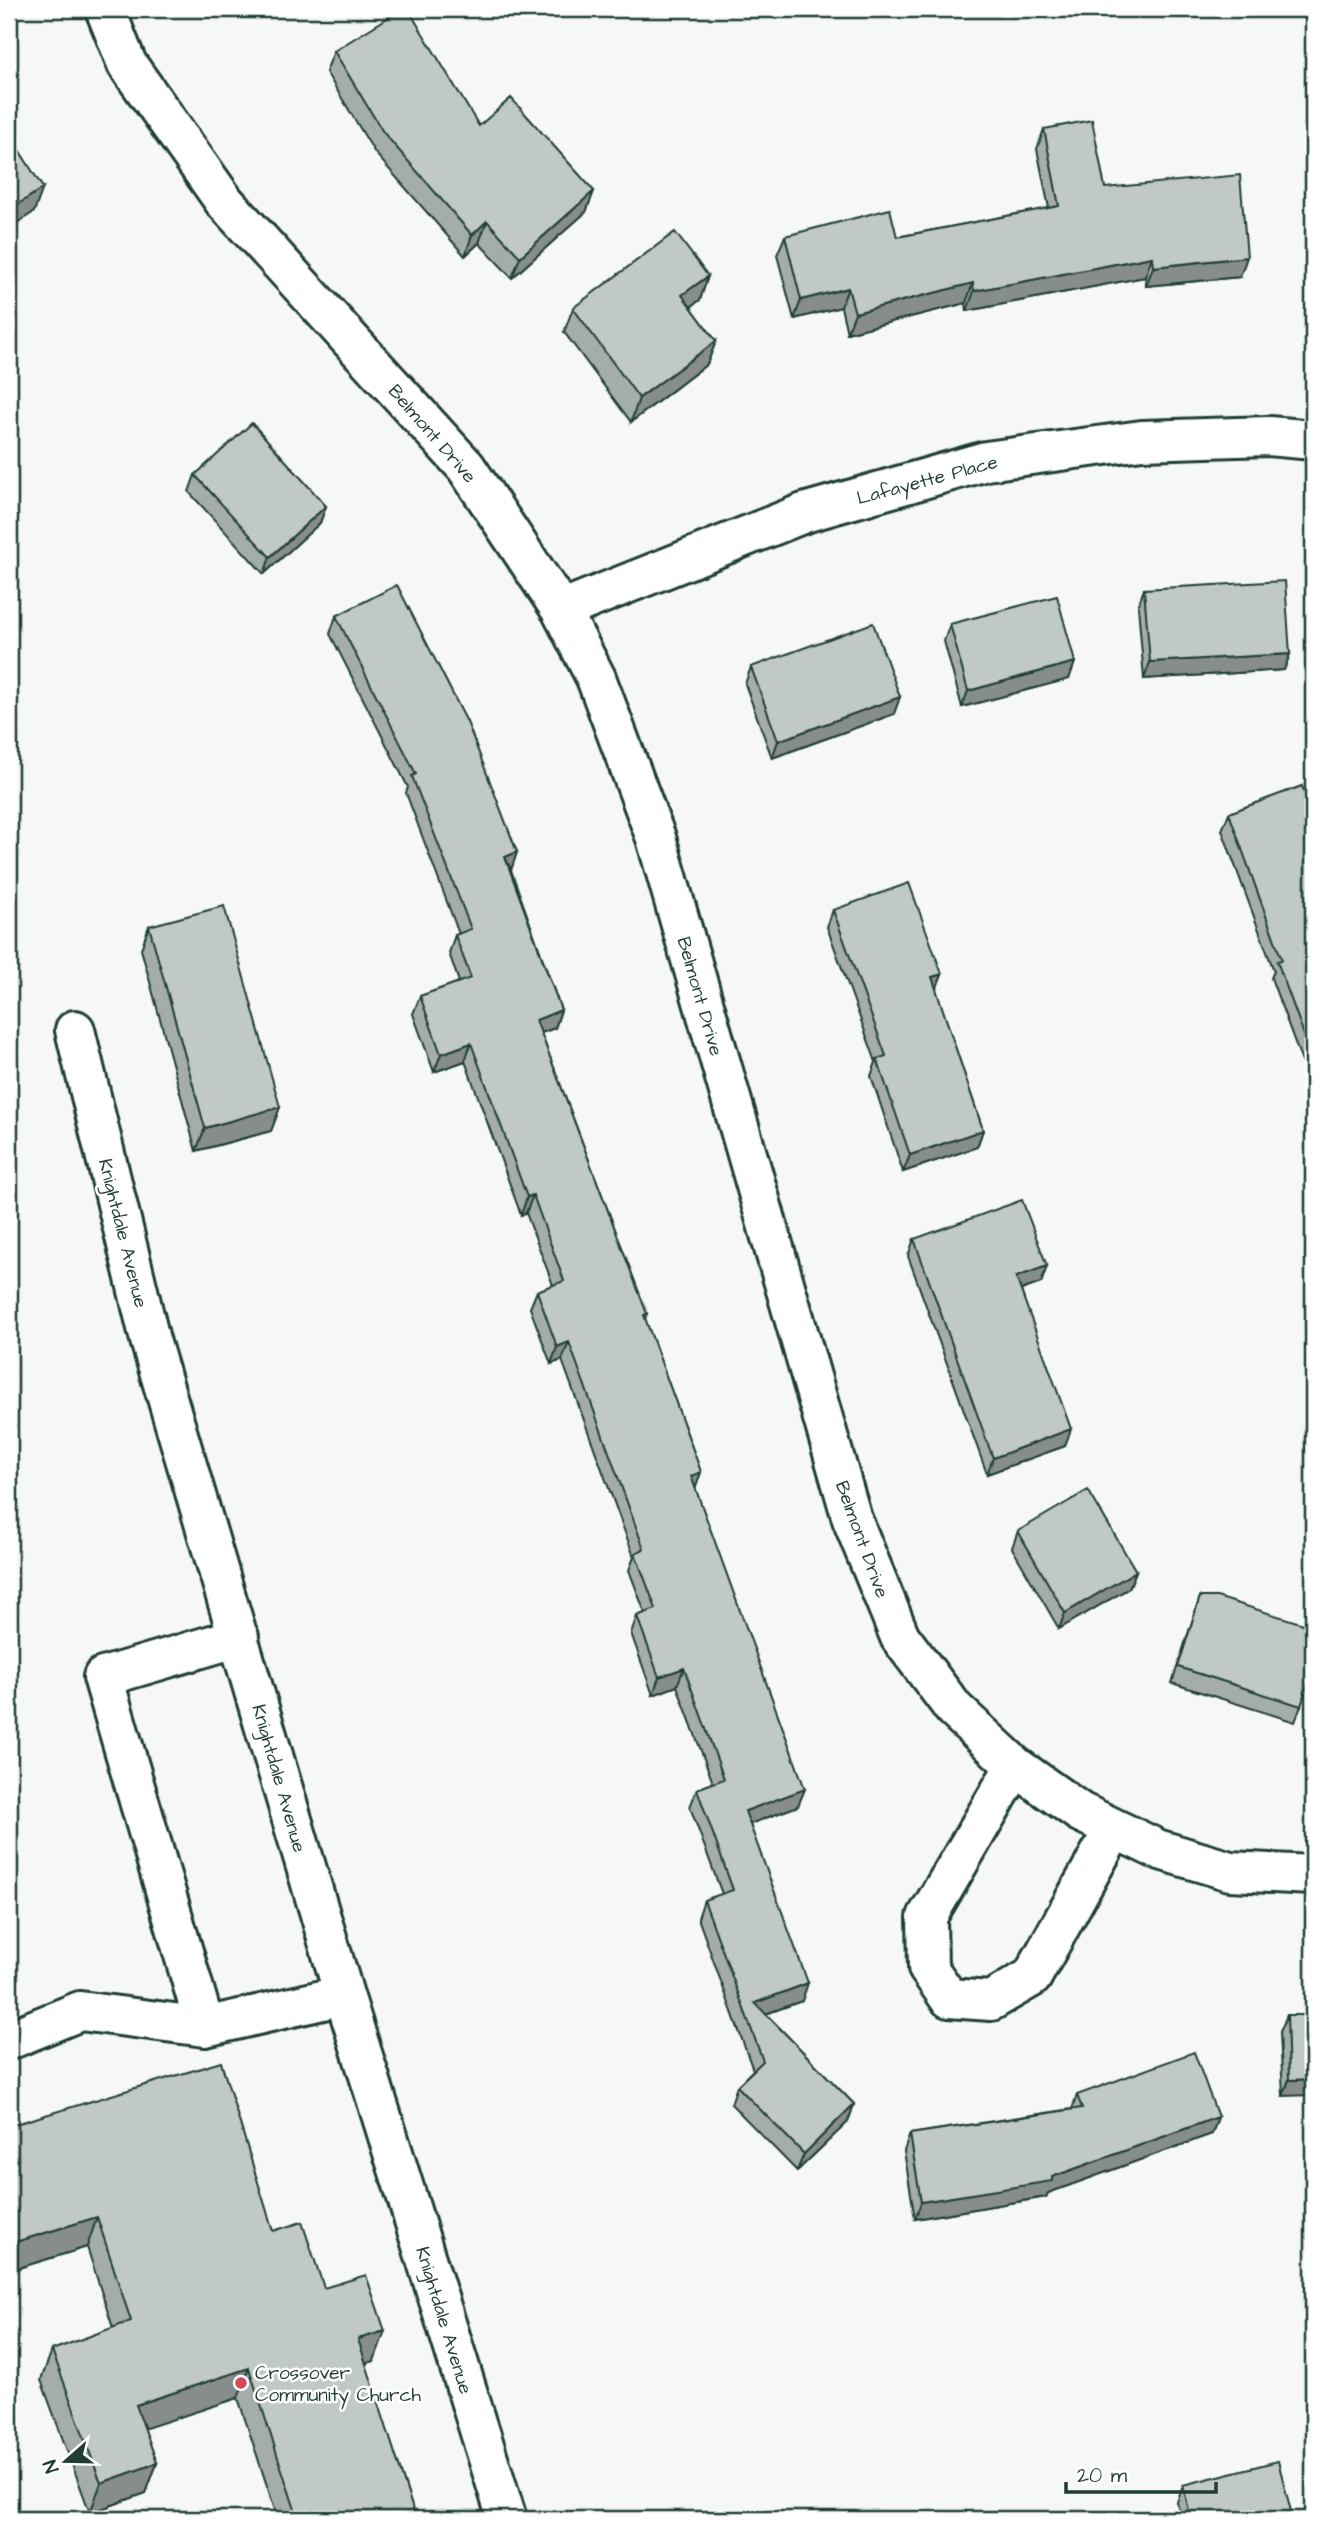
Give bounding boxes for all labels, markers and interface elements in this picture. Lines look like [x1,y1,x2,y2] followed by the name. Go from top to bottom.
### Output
[381,379,482,489] street label: Belmont Drive
[854,449,1001,513] street label: Lafayette Place
[670,934,729,1059] street label: Belmont Drive
[90,1156,154,1311] street label: Knightdale Avenue
[828,1477,895,1602] street label: Belmont Drive
[244,1701,313,1856] street label: Knightdale Avenue
[407,2243,479,2398] street label: Knightdale Avenue
[255,2360,421,2410] place label: Crossover Community Church
[233,2375,249,2391] marker: Crossover Community Church
[32,2426,102,2496] north arrow
[1066,2451,1217,2495] scale bar
[37,2456,66,2477] text: N
[1077,2461,1128,2490] text: 20 m

